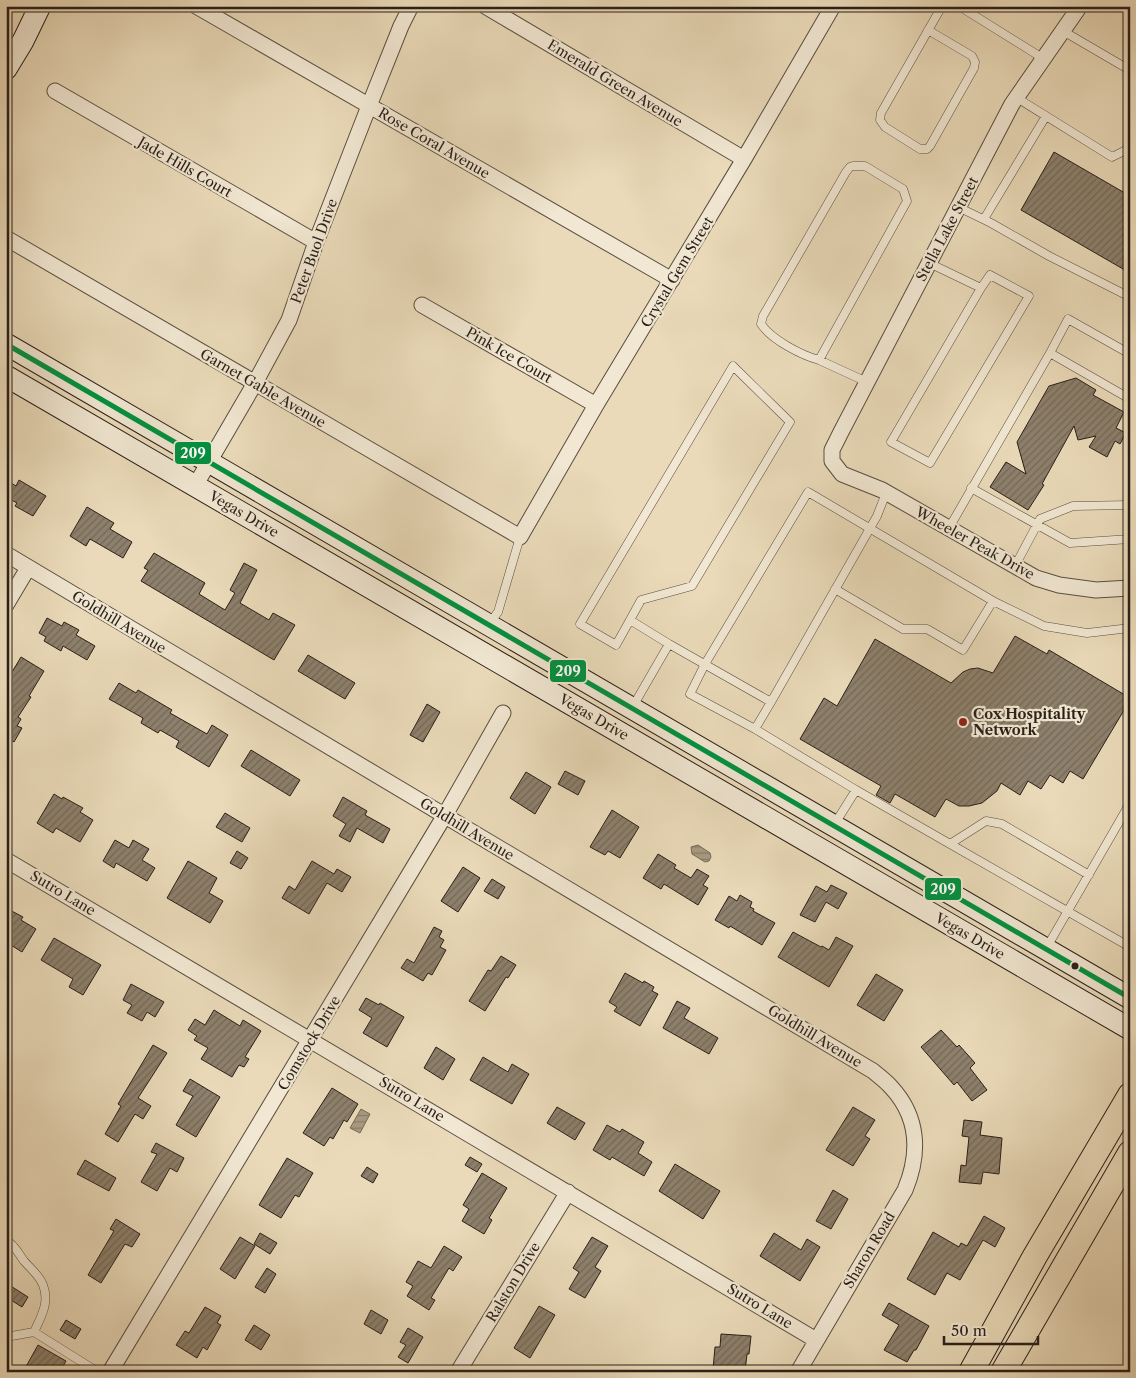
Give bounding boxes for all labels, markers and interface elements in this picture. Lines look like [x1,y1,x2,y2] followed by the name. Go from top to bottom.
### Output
[544,35,686,131] street label: Emerald Green Avenue
[375,104,493,182] street label: Rose Coral Avenue
[133,132,235,201] street label: Jade Hills Court
[912,174,982,284] street label: Stella Lake Street
[287,196,341,306] street label: Peter Buol Drive
[637,213,717,331] street label: Crystal Gem Street
[463,323,555,387] street label: Pink Ice Court
[197,345,329,431] street label: Garnet Gable Avenue
[174,441,212,465] line badge: 209
[180,444,206,462] text: 209
[205,486,282,541] street label: Vegas Drive
[911,502,1038,583] street label: Wheeler Peak Drive
[69,587,170,657] street label: Goldhill Avenue
[549,659,587,683] line badge: 209
[555,662,581,680] text: 209
[555,689,632,744] street label: Vegas Drive
[973,705,1086,739] place label: Cox Hospitality Network
[957,716,969,728] marker: Cox Hospitality Network
[417,794,518,864] street label: Goldhill Avenue
[27,866,99,920] street label: Sutro Lane
[924,877,962,901] line badge: 209
[930,880,956,898] text: 209
[931,908,1008,963] street label: Vegas Drive
[1070,961,1080,971] unlabelled marker
[274,992,344,1094] street label: Comstock Drive
[765,1001,866,1071] street label: Goldhill Avenue
[376,1072,448,1126] street label: Sutro Lane
[839,1208,899,1291] street label: Sharon Road
[482,1239,544,1325] street label: Ralston Drive
[724,1279,796,1333] street label: Sutro Lane
[944,1313,1037,1345] scale bar
[951,1321,987,1340] text: 50 m

